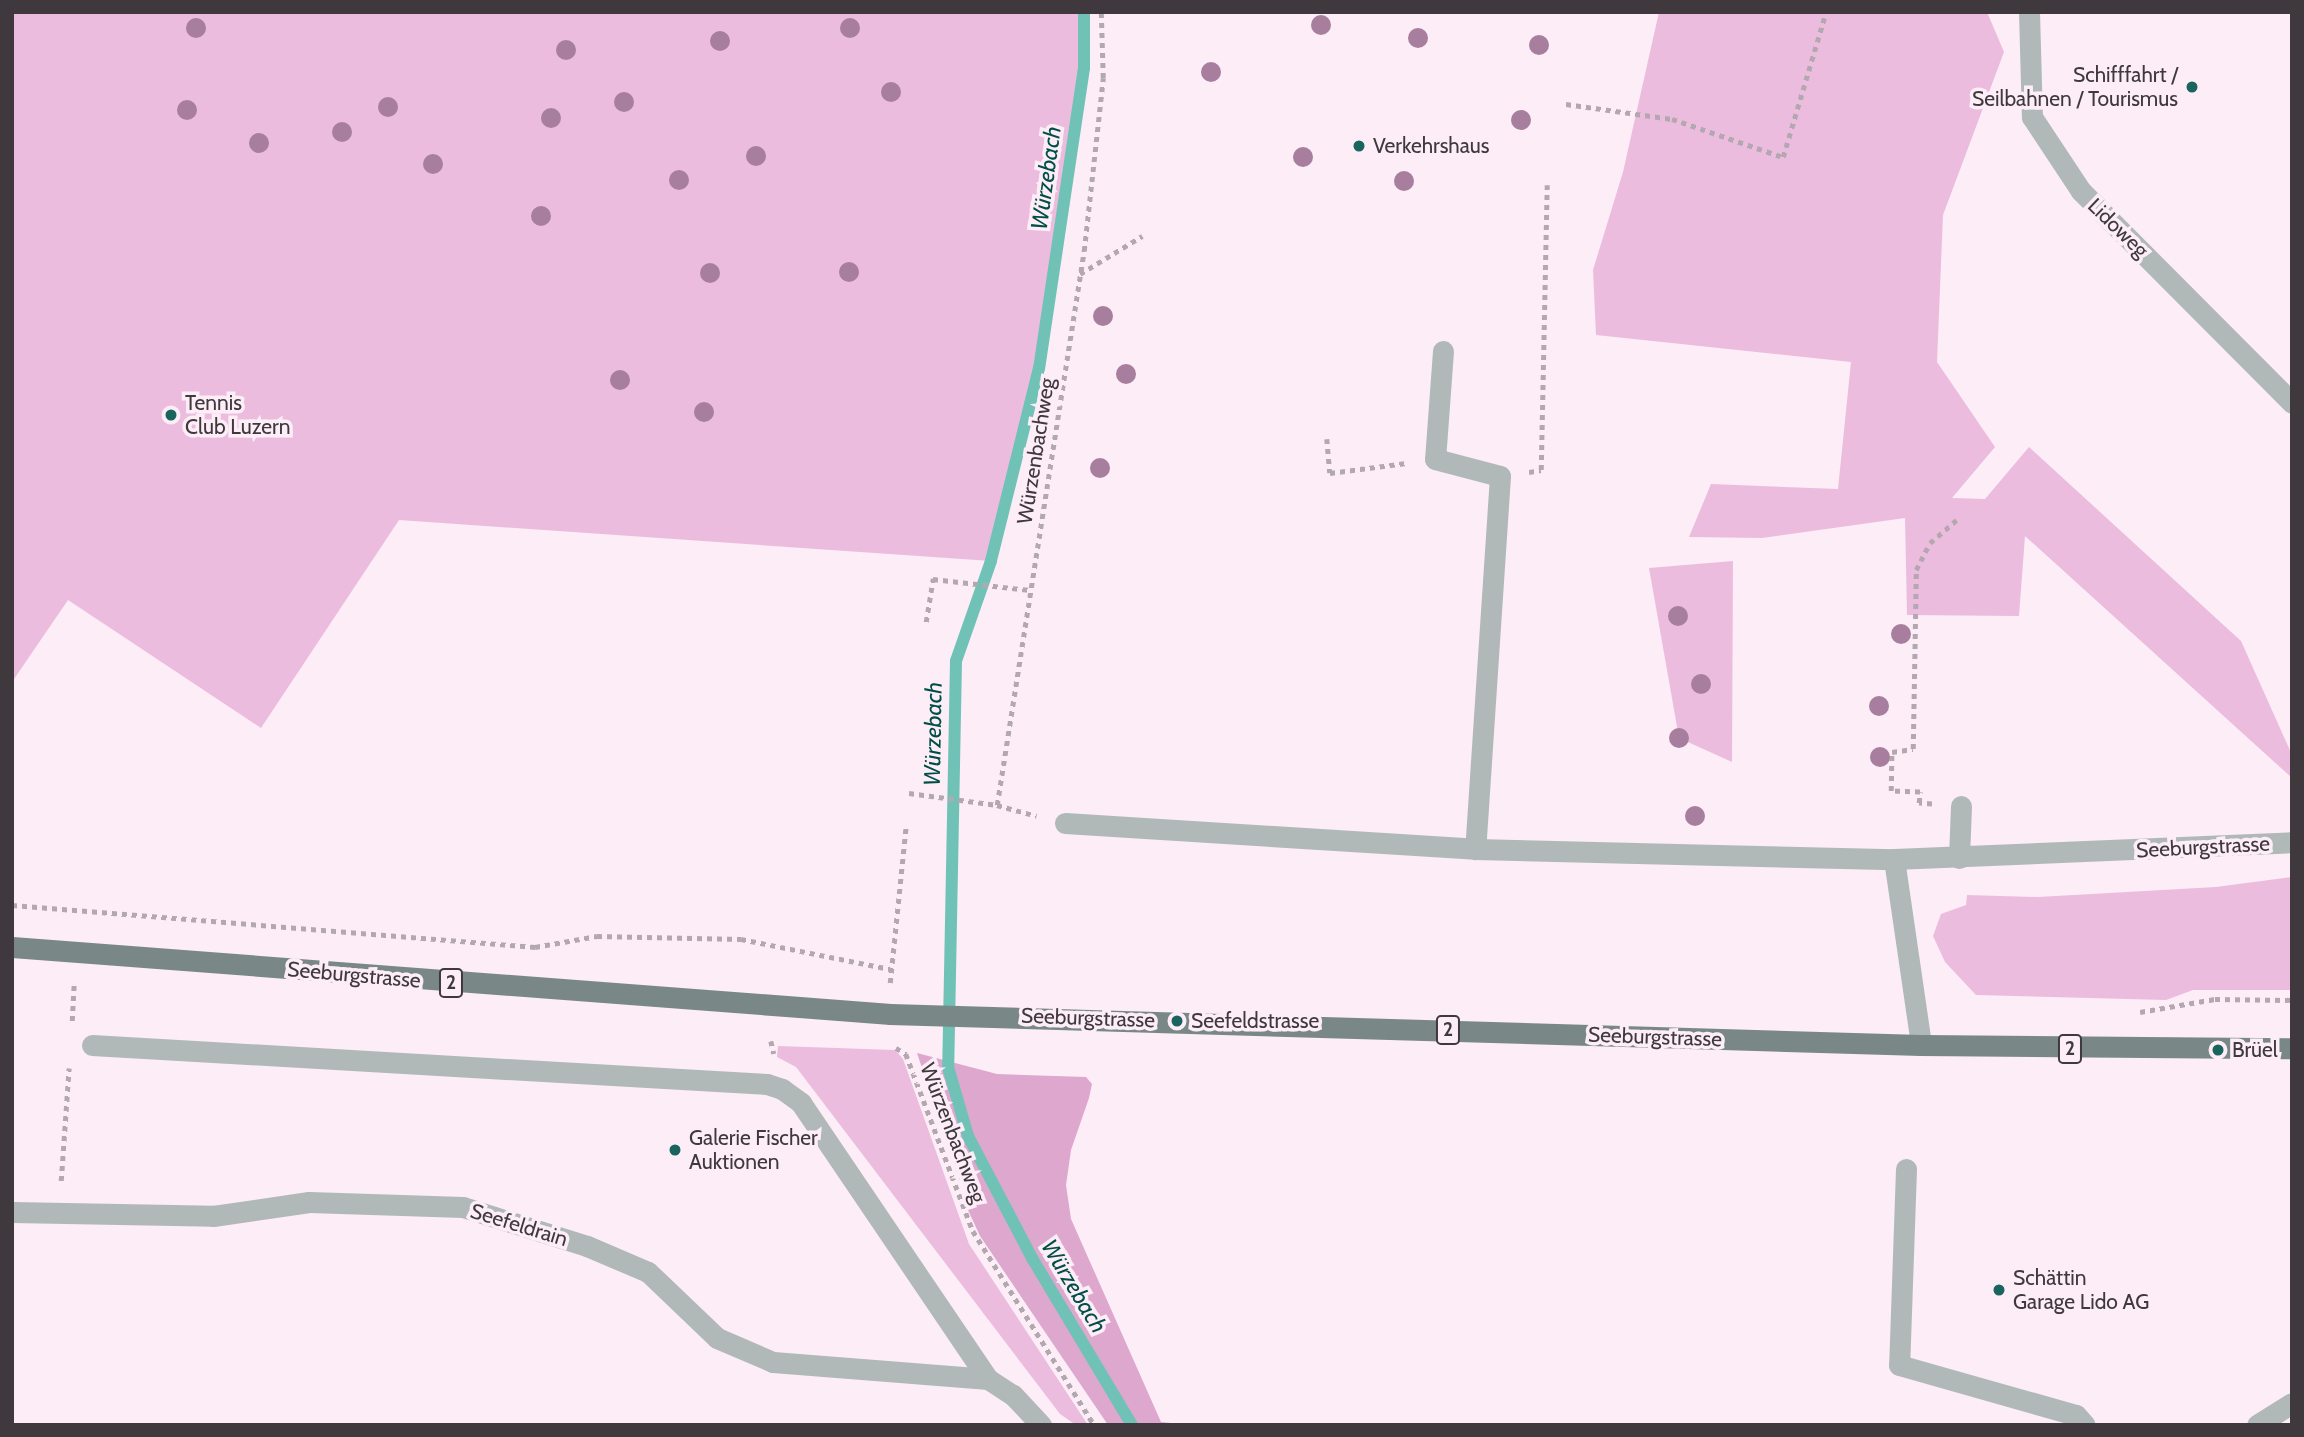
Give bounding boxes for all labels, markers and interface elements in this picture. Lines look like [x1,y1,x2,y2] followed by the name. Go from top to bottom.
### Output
[1972,62,2178,112] place label: Schifffahrt / Seilbahnen / Tourismus
[2184,79,2200,95] marker: Schifffahrt / Seilbahnen / Tourismus
[1025,125,1067,231] water label: Würzebach
[1373,133,1490,159] place label: Verkehrshaus
[1351,138,1367,154] marker: Verkehrshaus
[2082,193,2154,263] street label: Lidoweg
[1012,376,1060,526] street label: Würzenbachweg
[185,390,290,440] place label: Tennis Club Luzern
[163,407,179,423] marker: Tennis Club Luzern
[918,682,948,786] water label: Würzebach
[2135,831,2271,863] street label: Seeburgstrasse
[286,957,422,993] street label: Seeburgstrasse
[439,967,463,998] road number: 2
[1021,1003,1155,1033] street label: Seeburgstrasse
[1191,1008,1319,1034] place label: Seefeldstrasse
[1169,1013,1185,1029] marker: Seefeldstrasse
[1436,1014,1460,1046] road number: 2
[1588,1022,1722,1052] street label: Seeburgstrasse
[2058,1034,2082,1064] road number: 2
[2232,1037,2278,1063] place label: Brüel
[2210,1042,2226,1058] marker: Brüel
[915,1059,991,1207] street label: Würzenbachweg
[689,1125,818,1175] place label: Galerie Fischer Auktionen
[667,1142,683,1158] marker: Galerie Fischer Auktionen
[467,1198,571,1252] street label: Seefeldrain
[1035,1234,1113,1338] water label: Würzebach
[2013,1265,2149,1315] place label: Schättin Garage Lido AG
[1991,1282,2007,1298] marker: Schättin Garage Lido AG

